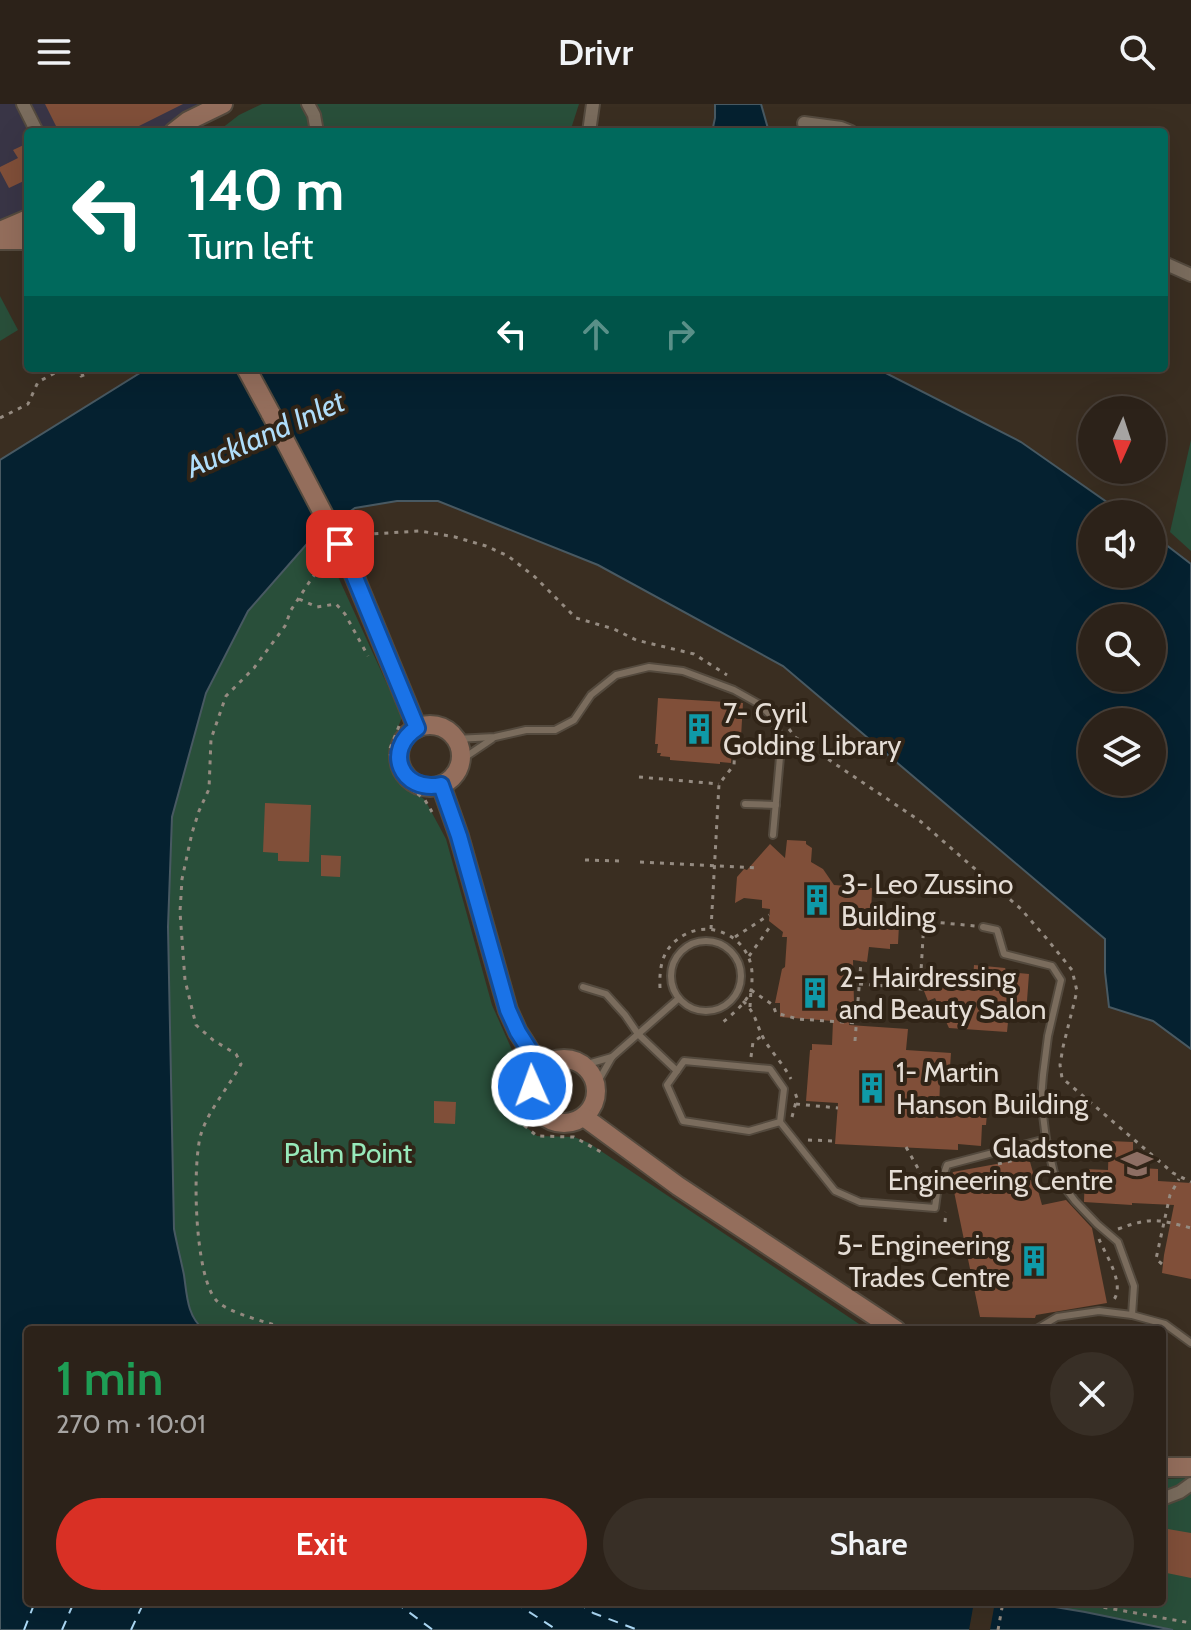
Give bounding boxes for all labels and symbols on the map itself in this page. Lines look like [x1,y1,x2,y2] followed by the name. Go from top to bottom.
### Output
[178,382,351,486] water label: Auckland Inlet
[1078,396,1166,484] north arrow
[306,510,374,578] pin
[723,696,902,762] place label: 7- Cyril Golding Library
[682,712,716,746] building icon: 7- Cyril Golding Library
[841,867,1013,933] place label: 3- Leo Zussino Building
[800,883,834,917] building icon: 3- Leo Zussino Building
[839,960,1046,1026] place label: 2- Hairdressing and Beauty Salon
[798,976,832,1010] building icon: 2- Hairdressing and Beauty Salon
[490,1044,574,1128] position arrow
[896,1055,1089,1121] place label: 1- Martin Hanson Building
[855,1071,889,1105] building icon: 1- Martin Hanson Building
[888,1131,1113,1197] place label: Gladstone Engineering Centre
[284,1136,412,1170] park label: Palm Point
[1120,1147,1154,1181] school or university icon: Gladstone Engineering Centre
[837,1228,1011,1294] place label: 5- Engineering Trades Centre
[1017,1244,1051,1278] building icon: 5- Engineering Trades Centre

